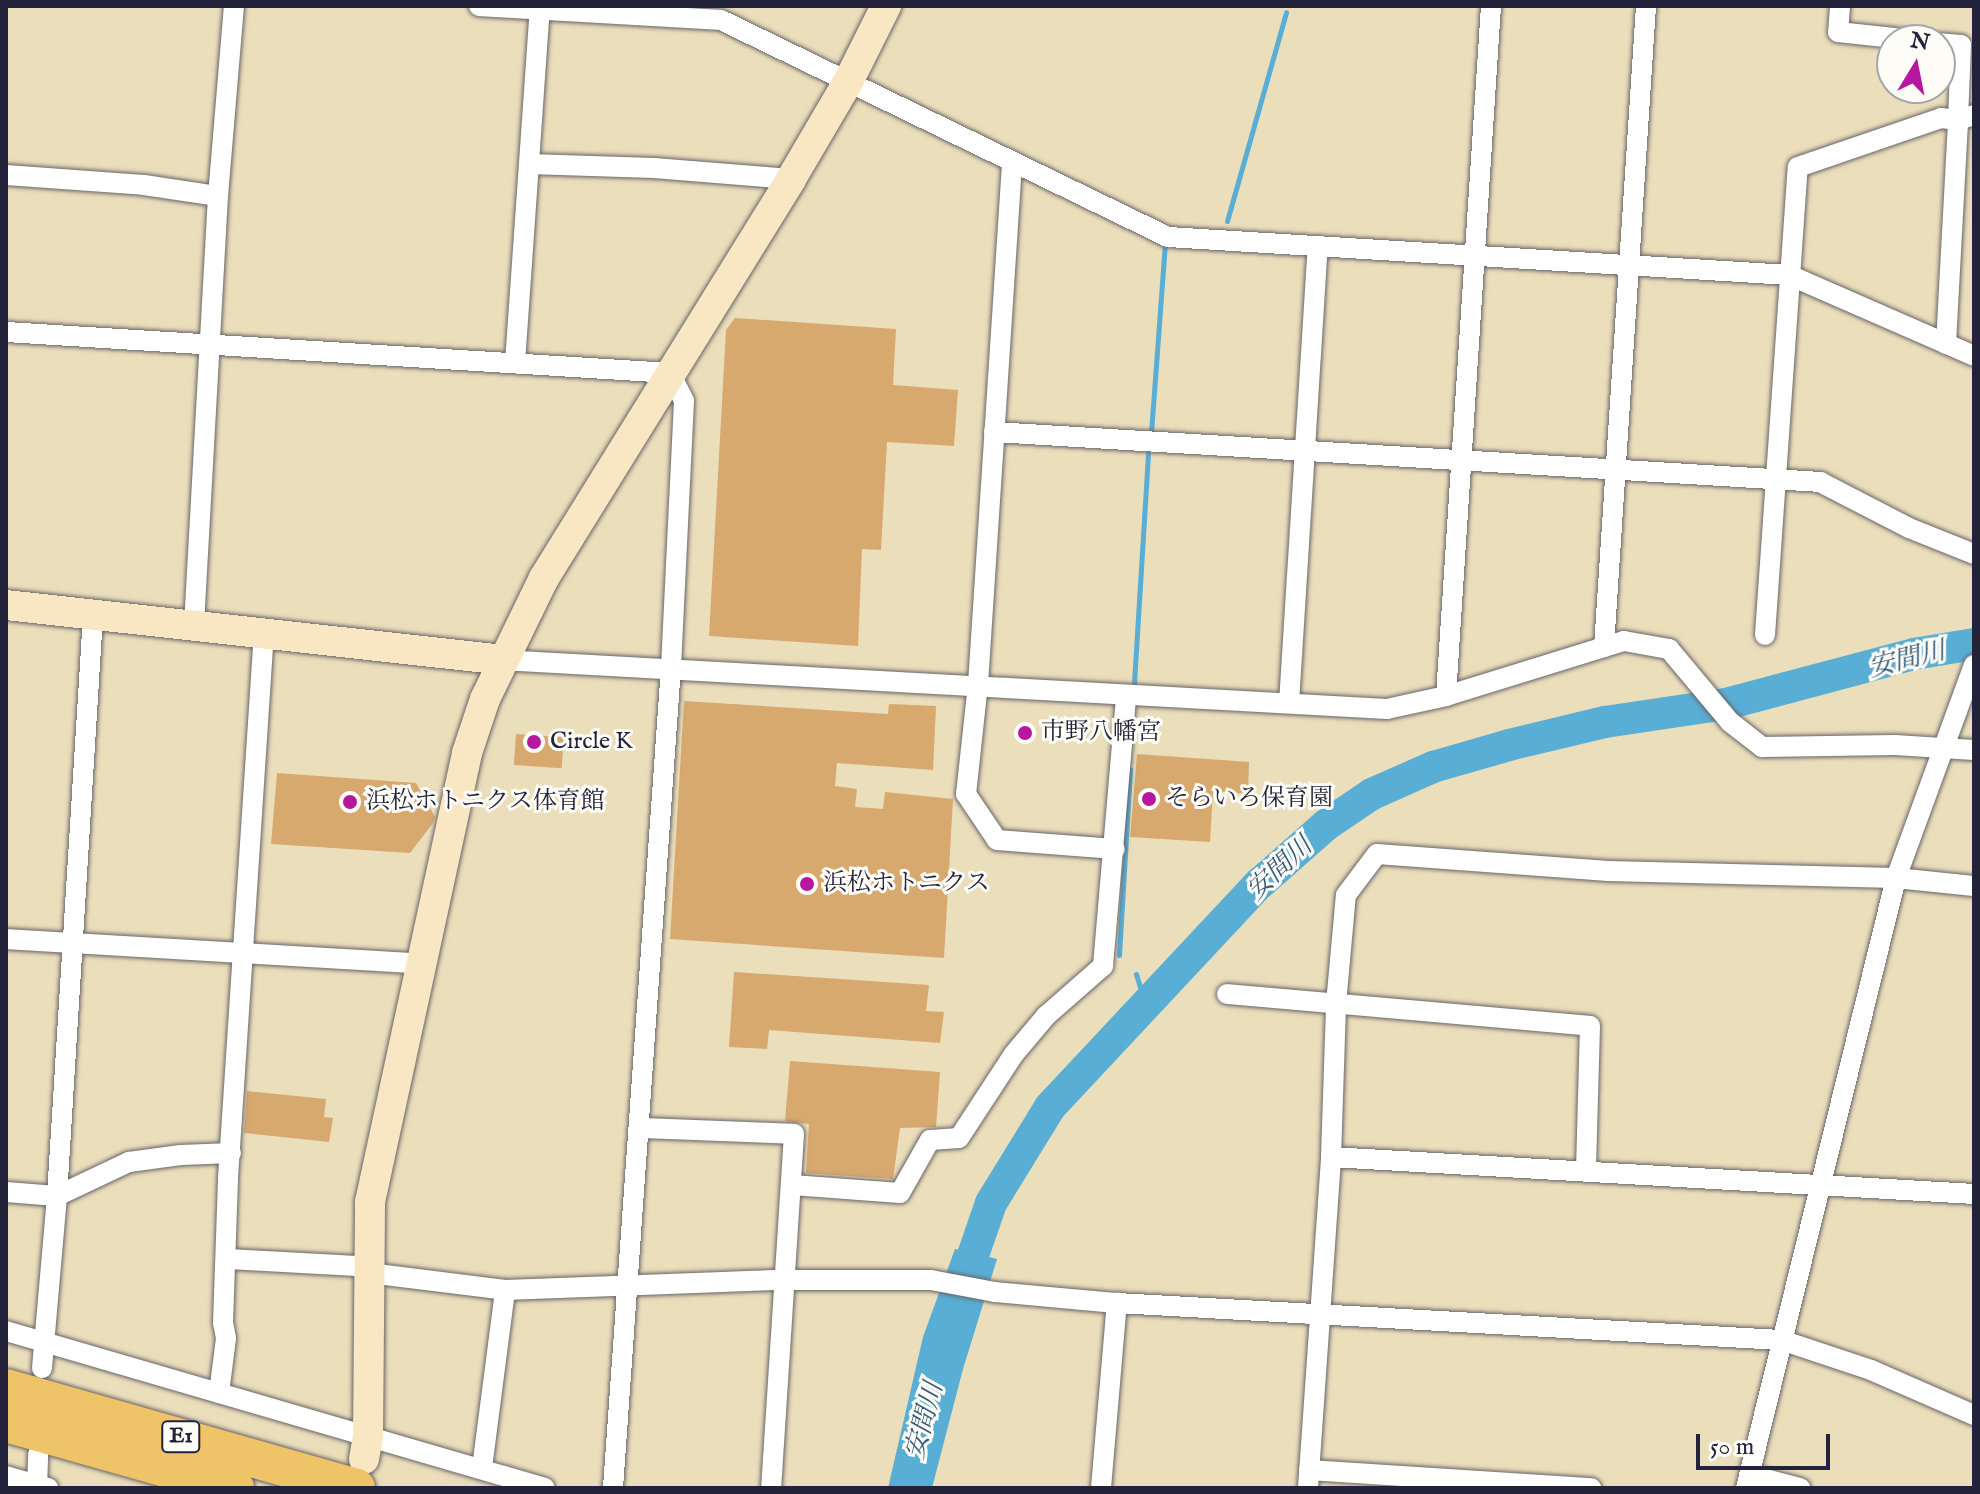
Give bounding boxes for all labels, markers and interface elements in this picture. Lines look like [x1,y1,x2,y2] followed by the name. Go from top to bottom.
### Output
[1876,24,1956,104] north arrow
[1908,27,1932,58] text: N
[1865,635,1949,685] water label: 安間川
[1041,719,1161,747] place label: 市野八幡宮
[1016,724,1034,742] marker: 市野八幡宮
[550,728,633,756] place label: Circle K
[525,733,543,751] marker: Circle K
[1165,785,1333,813] place label: そらいろ保育園
[366,788,606,816] place label: 浜松ホトニクス体育館
[1140,790,1158,808] marker: そらいろ保育園
[341,793,359,811] marker: 浜松ホトニクス体育館
[1241,831,1319,907] water label: 安間川
[823,870,991,898] place label: 浜松ホトニクス
[798,875,816,893] marker: 浜松ホトニクス
[900,1379,950,1463] water label: 安間川
[1700,1418,1834,1468] scale bar
[161,1419,201,1455] road number: E1
[1710,1432,1754,1463] text: 50 m

